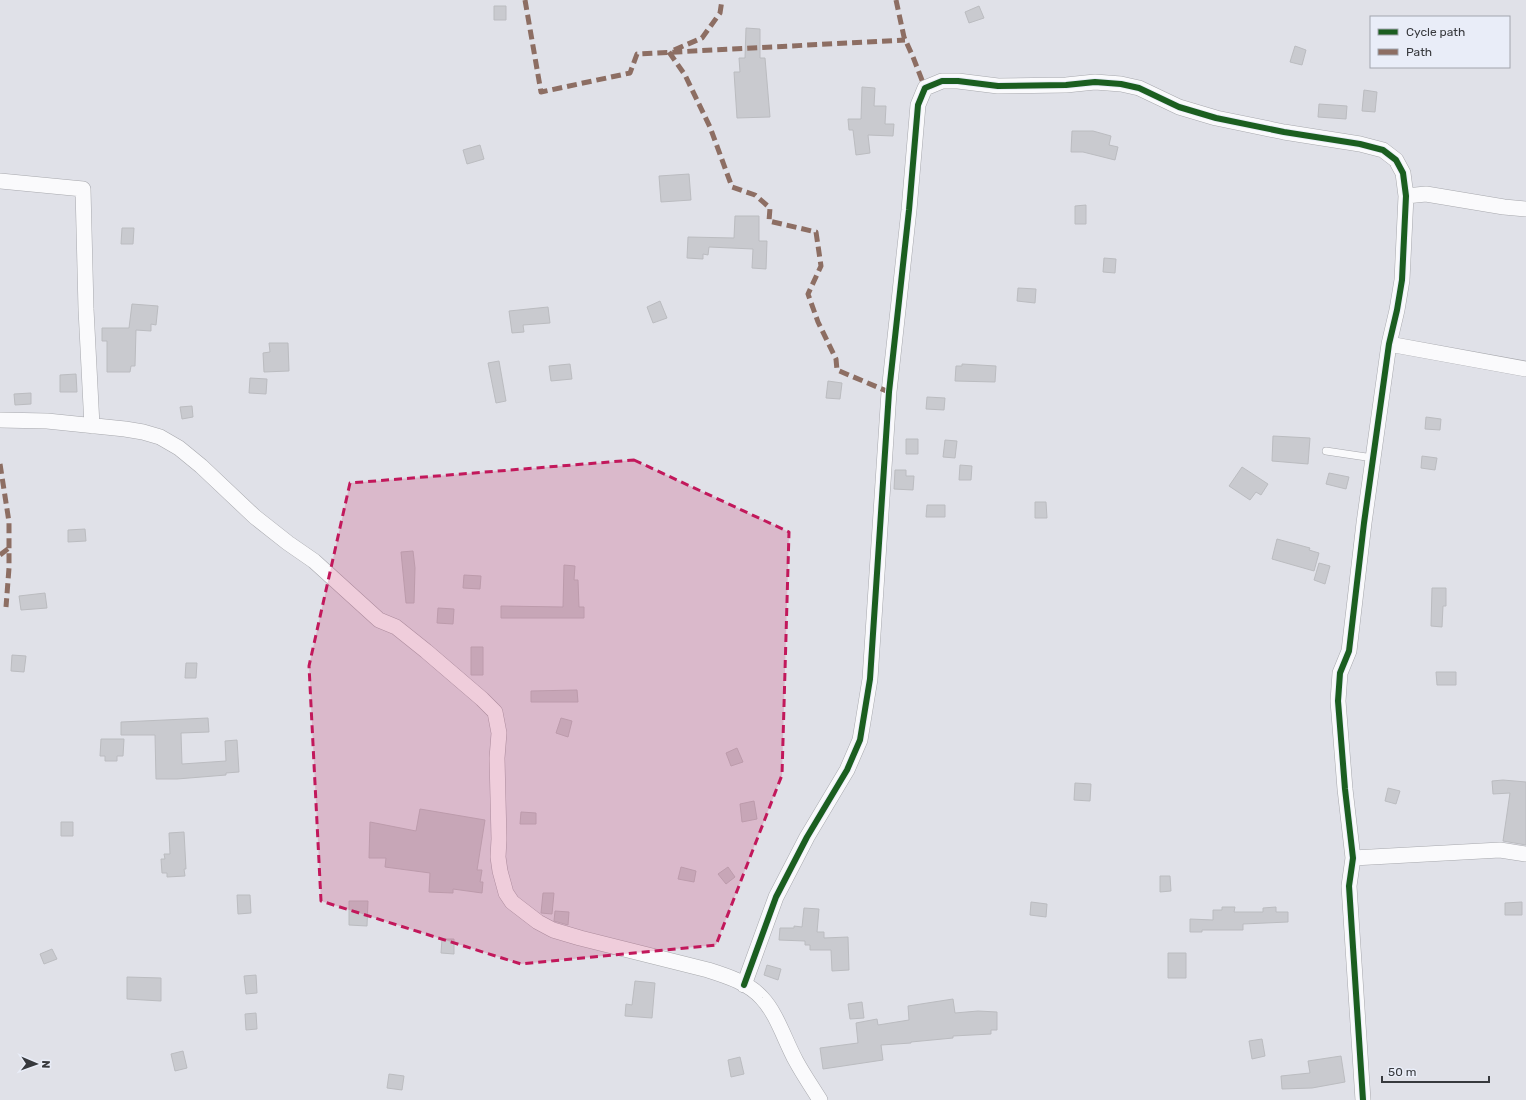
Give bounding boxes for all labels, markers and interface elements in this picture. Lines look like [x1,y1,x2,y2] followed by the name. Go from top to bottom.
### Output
[1370,16,1510,68] legend
[1406,25,1465,39] text: Cycle path
[1406,45,1432,59] text: Path
[16,1044,56,1084] north arrow
[1382,1058,1489,1084] scale bar
[39,1060,52,1069] text: N
[1388,1065,1416,1079] text: 50 m

